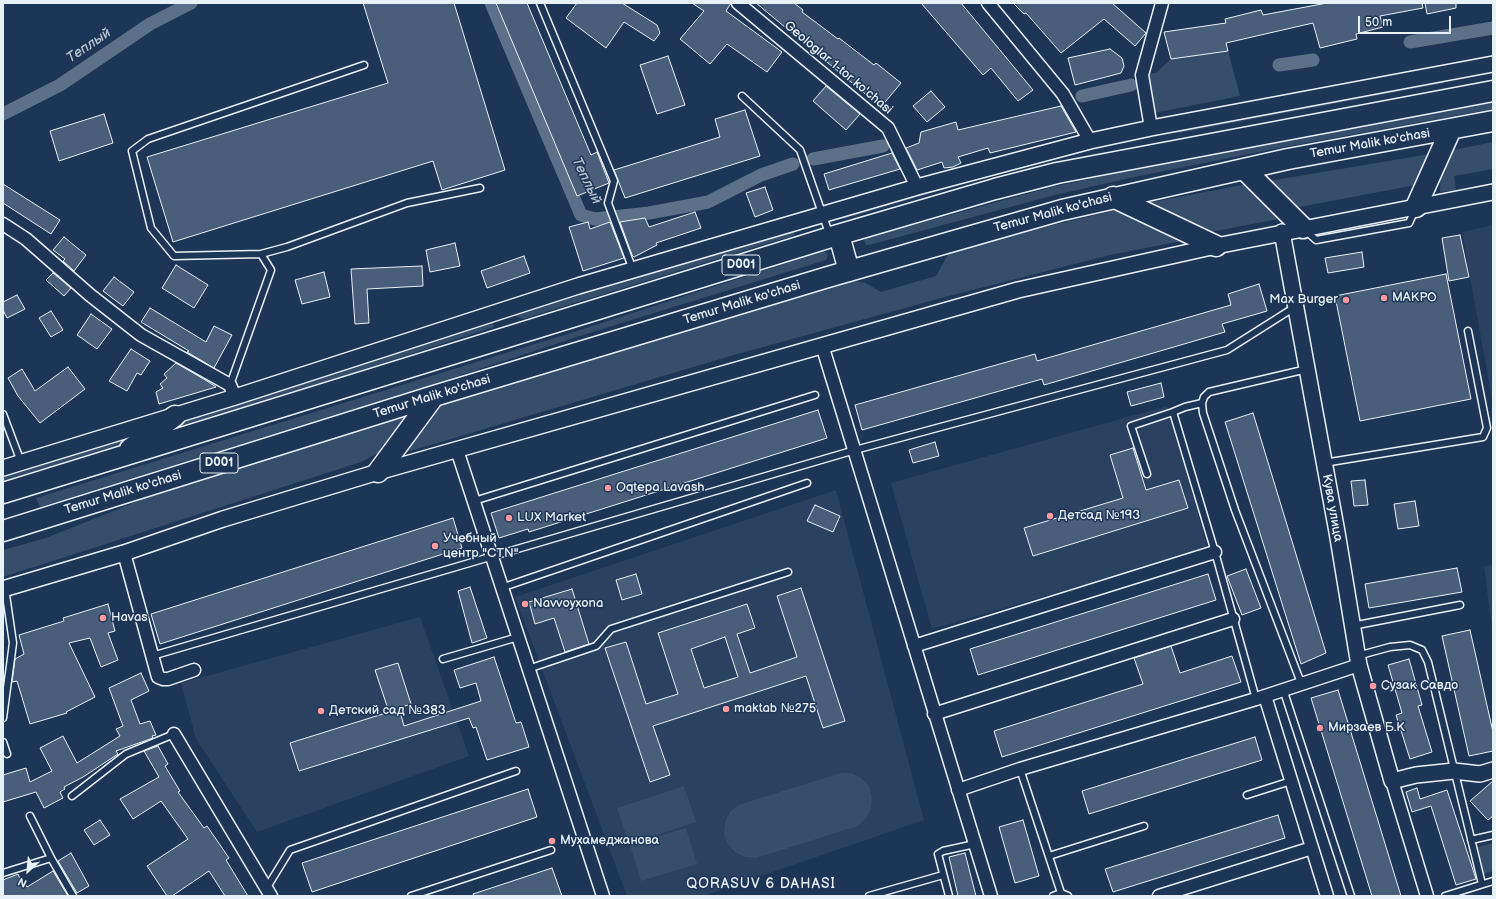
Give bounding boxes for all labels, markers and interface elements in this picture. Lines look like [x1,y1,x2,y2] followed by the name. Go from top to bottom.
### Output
[1360,8,1453,34] scale bar
[1365,15,1392,30] text: 50 m
[781,18,895,118] street label: Geologlar 1-tor ko'chasi
[64,25,114,67] water label: Теплый
[1309,126,1431,162] street label: Temur Malik ko'chasi
[567,155,605,207] water label: Теплый
[992,190,1114,236] street label: Temur Malik ko'chasi
[722,255,760,275] road number: D001
[682,278,802,328] street label: Temur Malik ko'chasi
[1392,290,1437,306] place label: МАКРО
[1269,292,1338,308] place label: Max Burger
[1379,293,1389,303] marker: МАКРО
[1341,295,1351,305] marker: Max Burger
[372,372,492,422] street label: Temur Malik ko'chasi
[200,453,238,473] road number: D001
[63,468,183,518] street label: Temur Malik ko'chasi
[1318,473,1346,543] street label: Кува улица
[616,480,705,496] place label: Oqtepa Lavash
[603,483,613,493] marker: Oqtepa Lavash
[1058,508,1140,524] place label: Детсад №193
[517,510,586,526] place label: LUX Market
[1045,511,1055,521] marker: Детсад №193
[504,513,514,523] marker: LUX Market
[443,531,519,562] place label: Учебный центр "CTN"
[430,541,440,551] marker: Учебный центр "CTN"
[533,596,603,612] place label: Navvoyxona
[520,599,530,609] marker: Navvoyxona
[111,610,148,626] place label: Havas
[98,613,108,623] marker: Havas
[1381,678,1458,694] place label: Сузак Савдо
[1368,681,1378,691] marker: Сузак Савдо
[734,701,816,717] place label: maktab №275
[329,703,446,719] place label: Детский сад №383
[721,704,731,714] marker: maktab №275
[316,706,326,716] marker: Детский сад №383
[1328,720,1405,736] place label: Мирзаев Б.К
[1315,723,1325,733] marker: Мирзаев Б.К
[560,833,659,849] place label: Мухамеджанова
[547,836,557,846] marker: Мухамеджанова
[8,851,48,891] north arrow
[16,875,29,890] text: N
[686,876,836,892] district label: QORASUV 6 DAHASI

